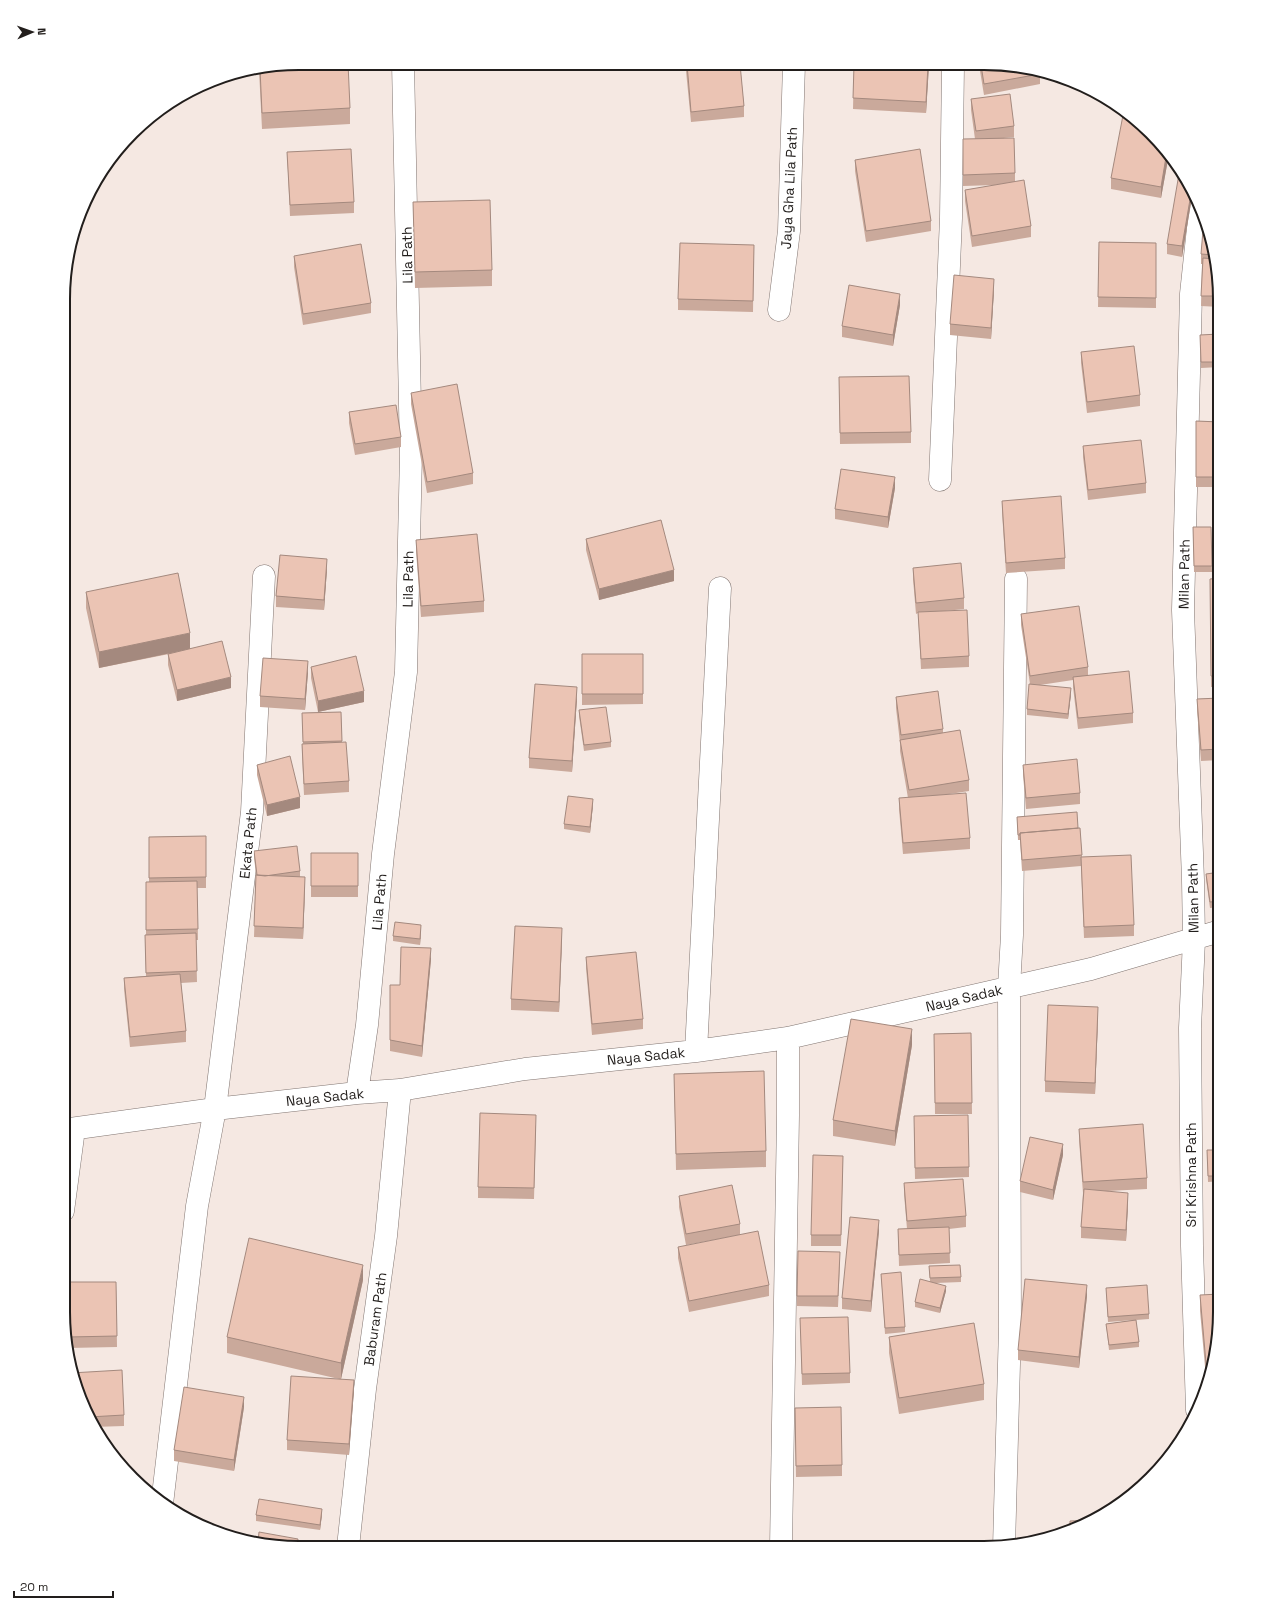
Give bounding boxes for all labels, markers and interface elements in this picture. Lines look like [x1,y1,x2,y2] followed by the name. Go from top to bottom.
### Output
[12,12,52,52] north arrow
[35,28,49,36] text: N
[777,126,801,250] street label: Jaya Gha Lila Path
[398,226,416,284] street label: Lila Path
[1174,539,1194,609] street label: Milan Path
[399,550,417,608] street label: Lila Path
[235,806,261,880] street label: Ekata Path
[1183,863,1203,933] street label: Milan Path
[368,873,390,931] street label: Lila Path
[924,980,1005,1016] street label: Naya Sadak
[606,1043,686,1069] street label: Naya Sadak
[285,1084,365,1110] street label: Naya Sadak
[1182,1122,1200,1228] street label: Sri Krishna Path
[360,1271,390,1367] street label: Baburam Path
[14,1573,113,1599] scale bar
[20,1579,48,1595] text: 20 m

